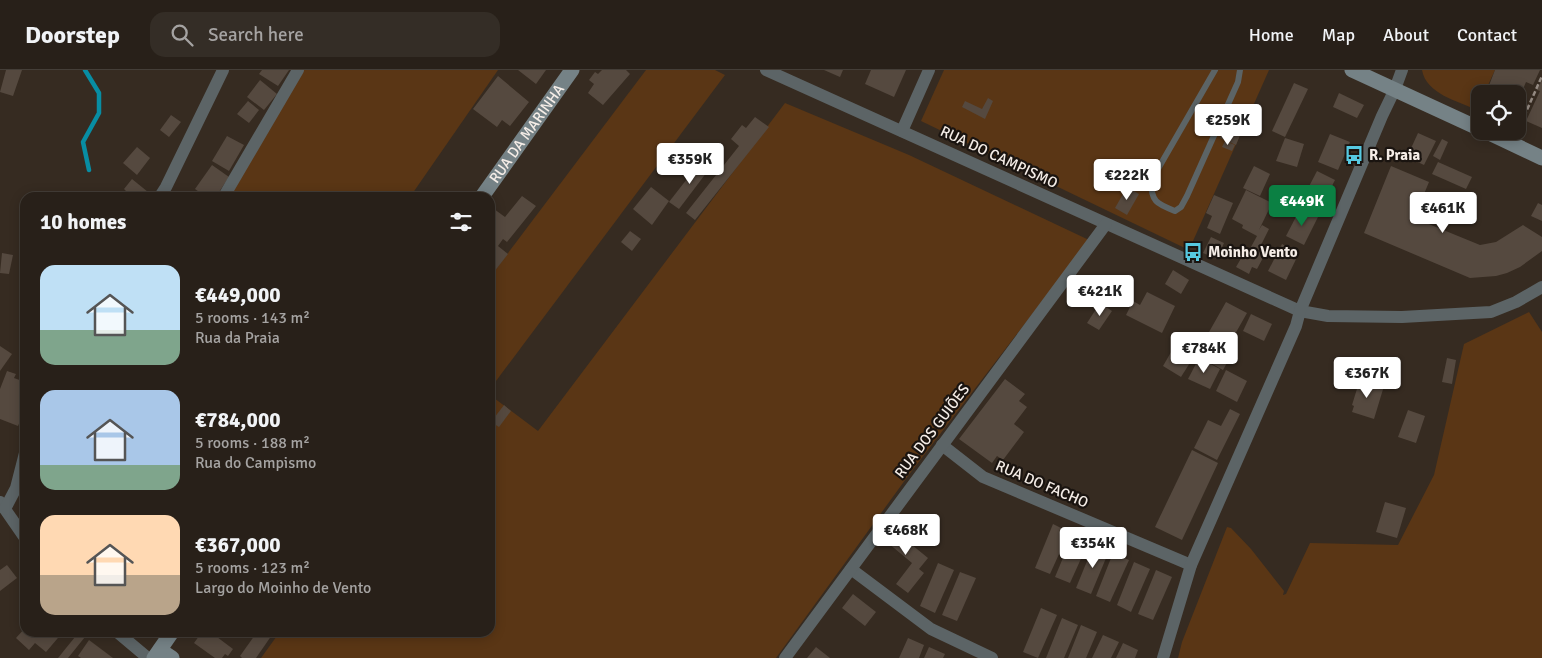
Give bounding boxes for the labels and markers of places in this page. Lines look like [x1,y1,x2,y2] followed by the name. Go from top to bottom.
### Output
[1193,104,1263,146] pin: €259K
[655,142,725,185] pin: €359K
[1343,144,1365,166] bus stop icon: R. Praia
[1369,146,1421,164] place label: R. Praia
[1092,158,1162,201] pin: €222K
[1267,184,1337,227] pin: €449K
[1408,191,1478,234] pin: €461K
[1182,241,1204,263] bus stop icon: Moinho Vento
[1208,243,1298,261] place label: Moinho Vento
[1065,274,1135,317] pin: €421K
[1169,332,1239,374] pin: €784K
[1332,356,1402,399] pin: €367K
[871,514,941,556] pin: €468K
[1058,526,1128,569] pin: €354K

